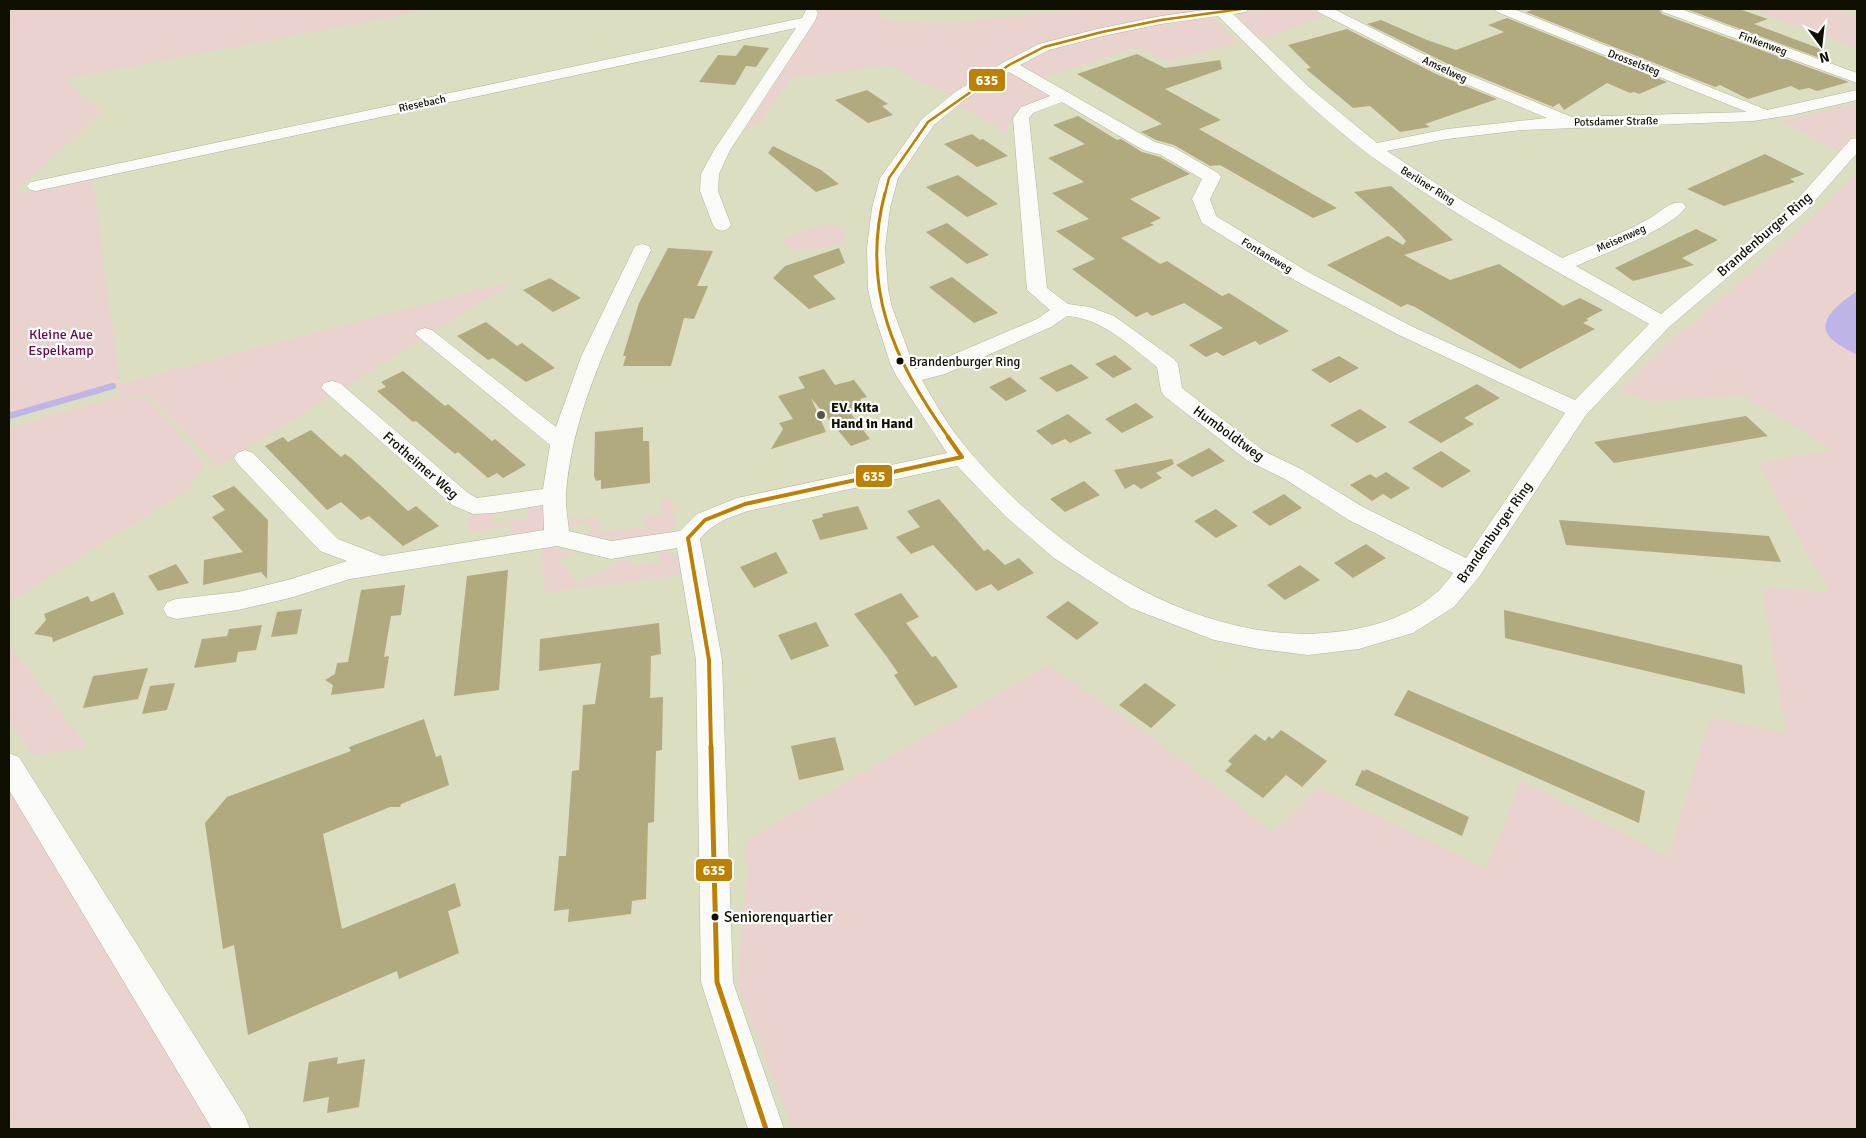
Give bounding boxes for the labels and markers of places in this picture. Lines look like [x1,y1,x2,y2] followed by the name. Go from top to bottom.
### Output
[909,354,1021,370] place label: Brandenburger Ring
[895,356,905,366] marker: Brandenburger Ring
[831,399,913,432] place label: EV. Kita Hand in Hand
[815,409,827,421] marker: EV. Kita Hand in Hand
[724,908,833,926] place label: Seniorenquartier
[710,912,720,922] marker: Seniorenquartier

